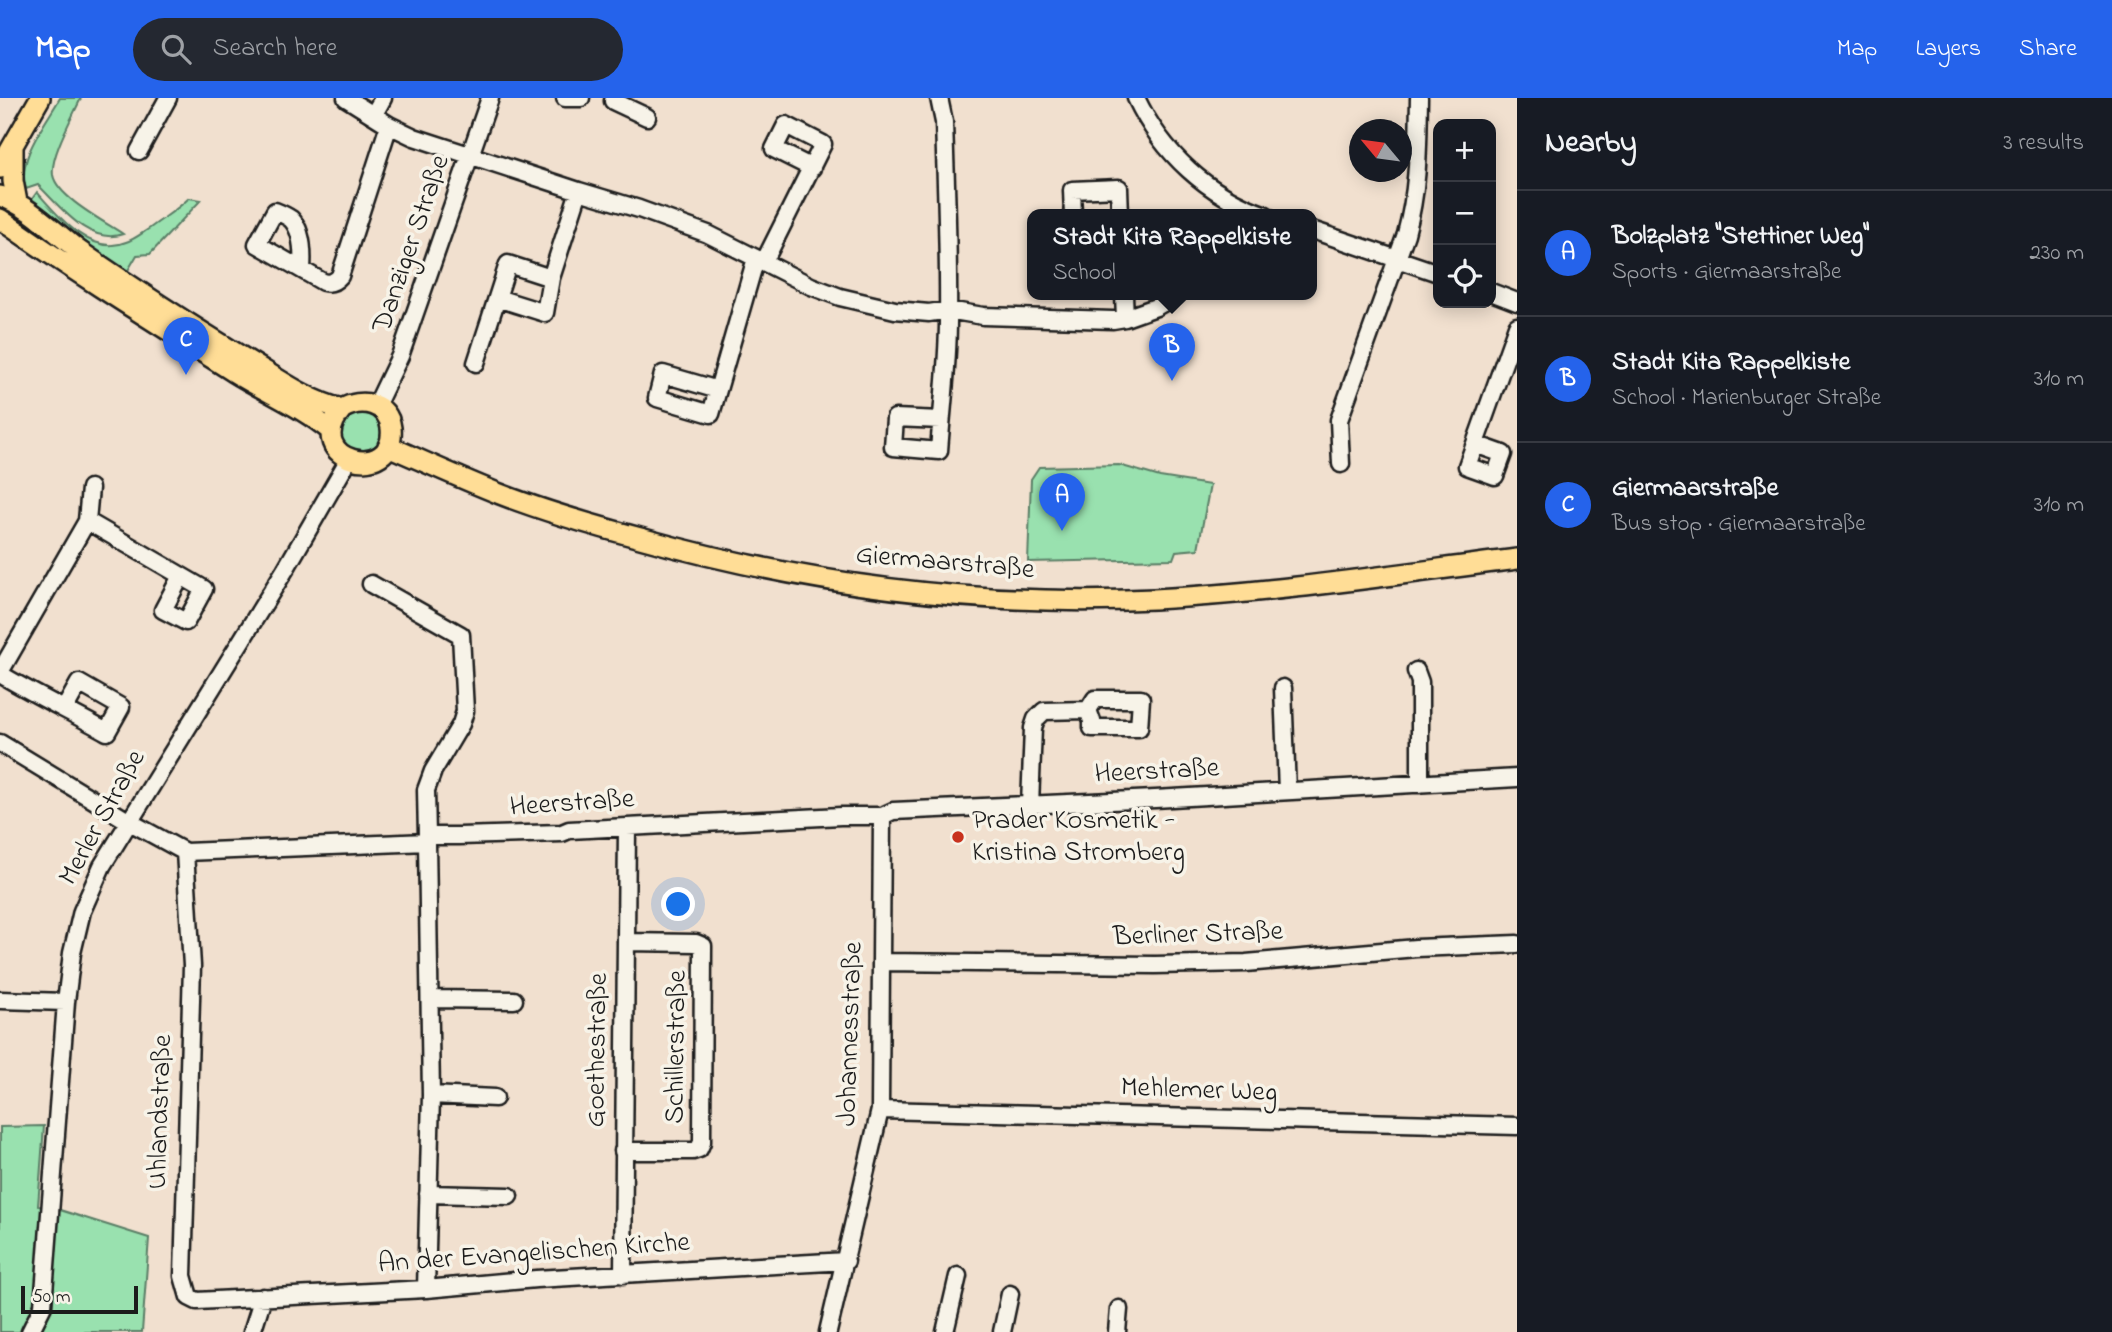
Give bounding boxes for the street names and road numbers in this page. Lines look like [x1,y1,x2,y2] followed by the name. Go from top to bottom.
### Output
[362,149,462,339] street label: Danziger Straße
[854,535,1036,591] street label: Giermaarstraße
[49,742,157,893] street label: Merler Straße
[1094,748,1221,796] street label: Heerstraße
[508,779,636,829] street label: Heerstraße
[1111,912,1284,958] street label: Berliner Straße
[827,940,875,1127] street label: Johannesstraße
[655,969,699,1124] street label: Schillerstraße
[576,972,620,1128] street label: Goethestraße
[138,1033,184,1190] street label: Uhlandstraße
[1120,1068,1278,1114] street label: Mehlemer Weg
[377,1223,692,1285] street label: An der Evangelischen Kirche

